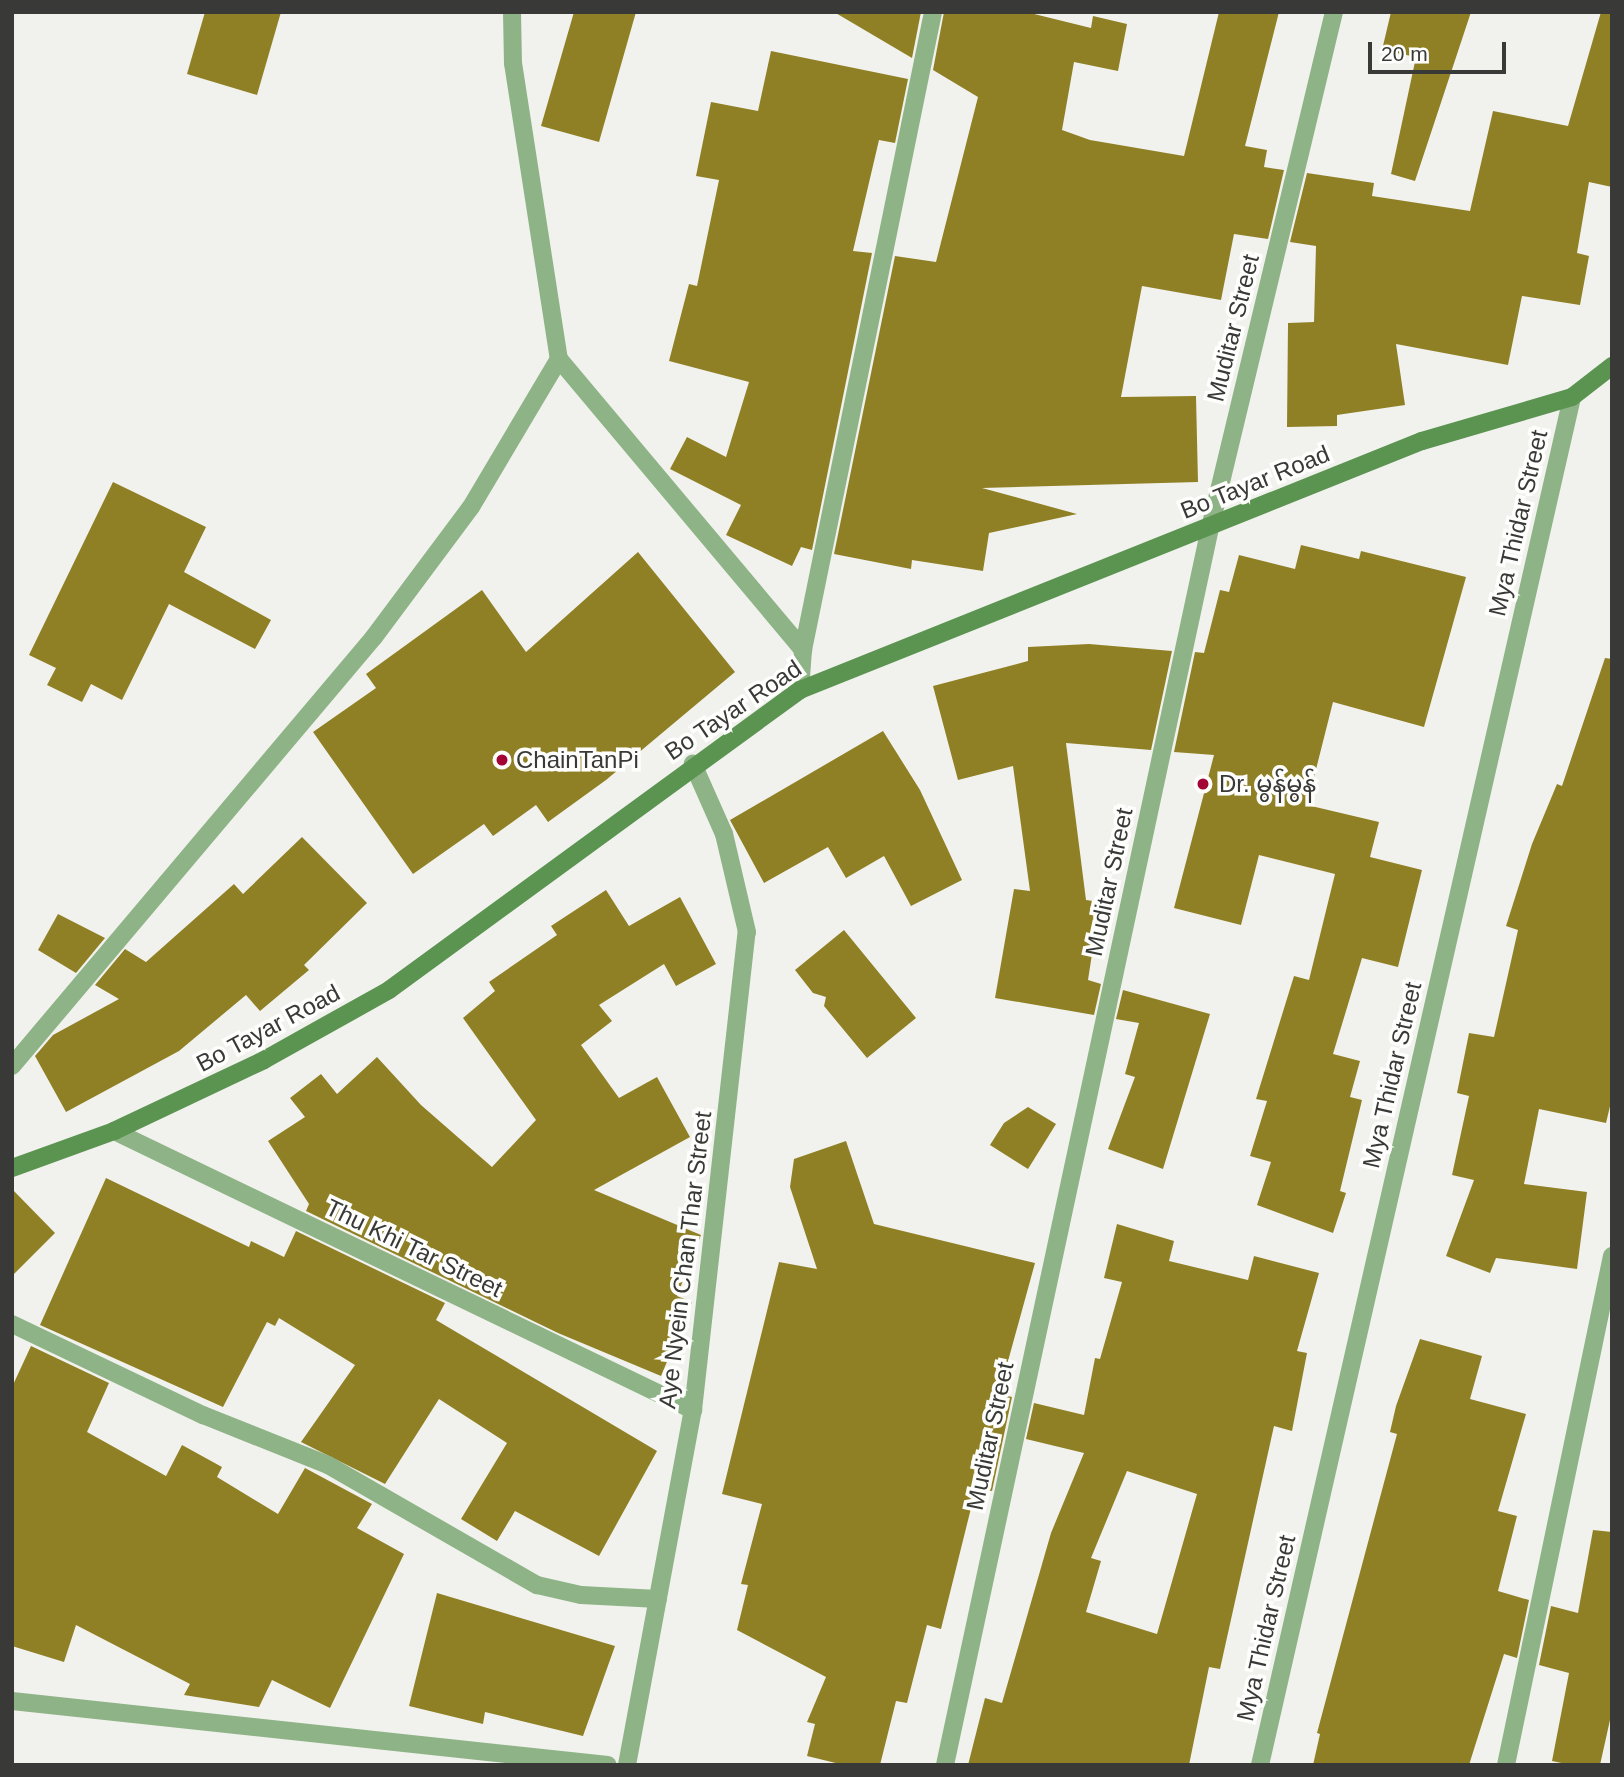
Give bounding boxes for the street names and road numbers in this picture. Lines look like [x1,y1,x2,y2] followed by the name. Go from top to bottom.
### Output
[1201,251,1265,405] street label: Muditar Street
[1483,427,1553,619] street label: Mya Thidar Street
[1176,439,1334,525] street label: Bo Tayar Road
[659,654,807,766] street label: Bo Tayar Road
[1079,805,1139,959] street label: Muditar Street
[191,978,345,1078] street label: Bo Tayar Road
[1357,979,1427,1171] street label: Mya Thidar Street
[652,1110,718,1410] street label: Aye Nyein Chan Thar Street
[321,1193,507,1303] street label: Thu Khi Tar Street
[960,1359,1020,1513] street label: Muditar Street
[1231,1532,1301,1724] street label: Mya Thidar Street

